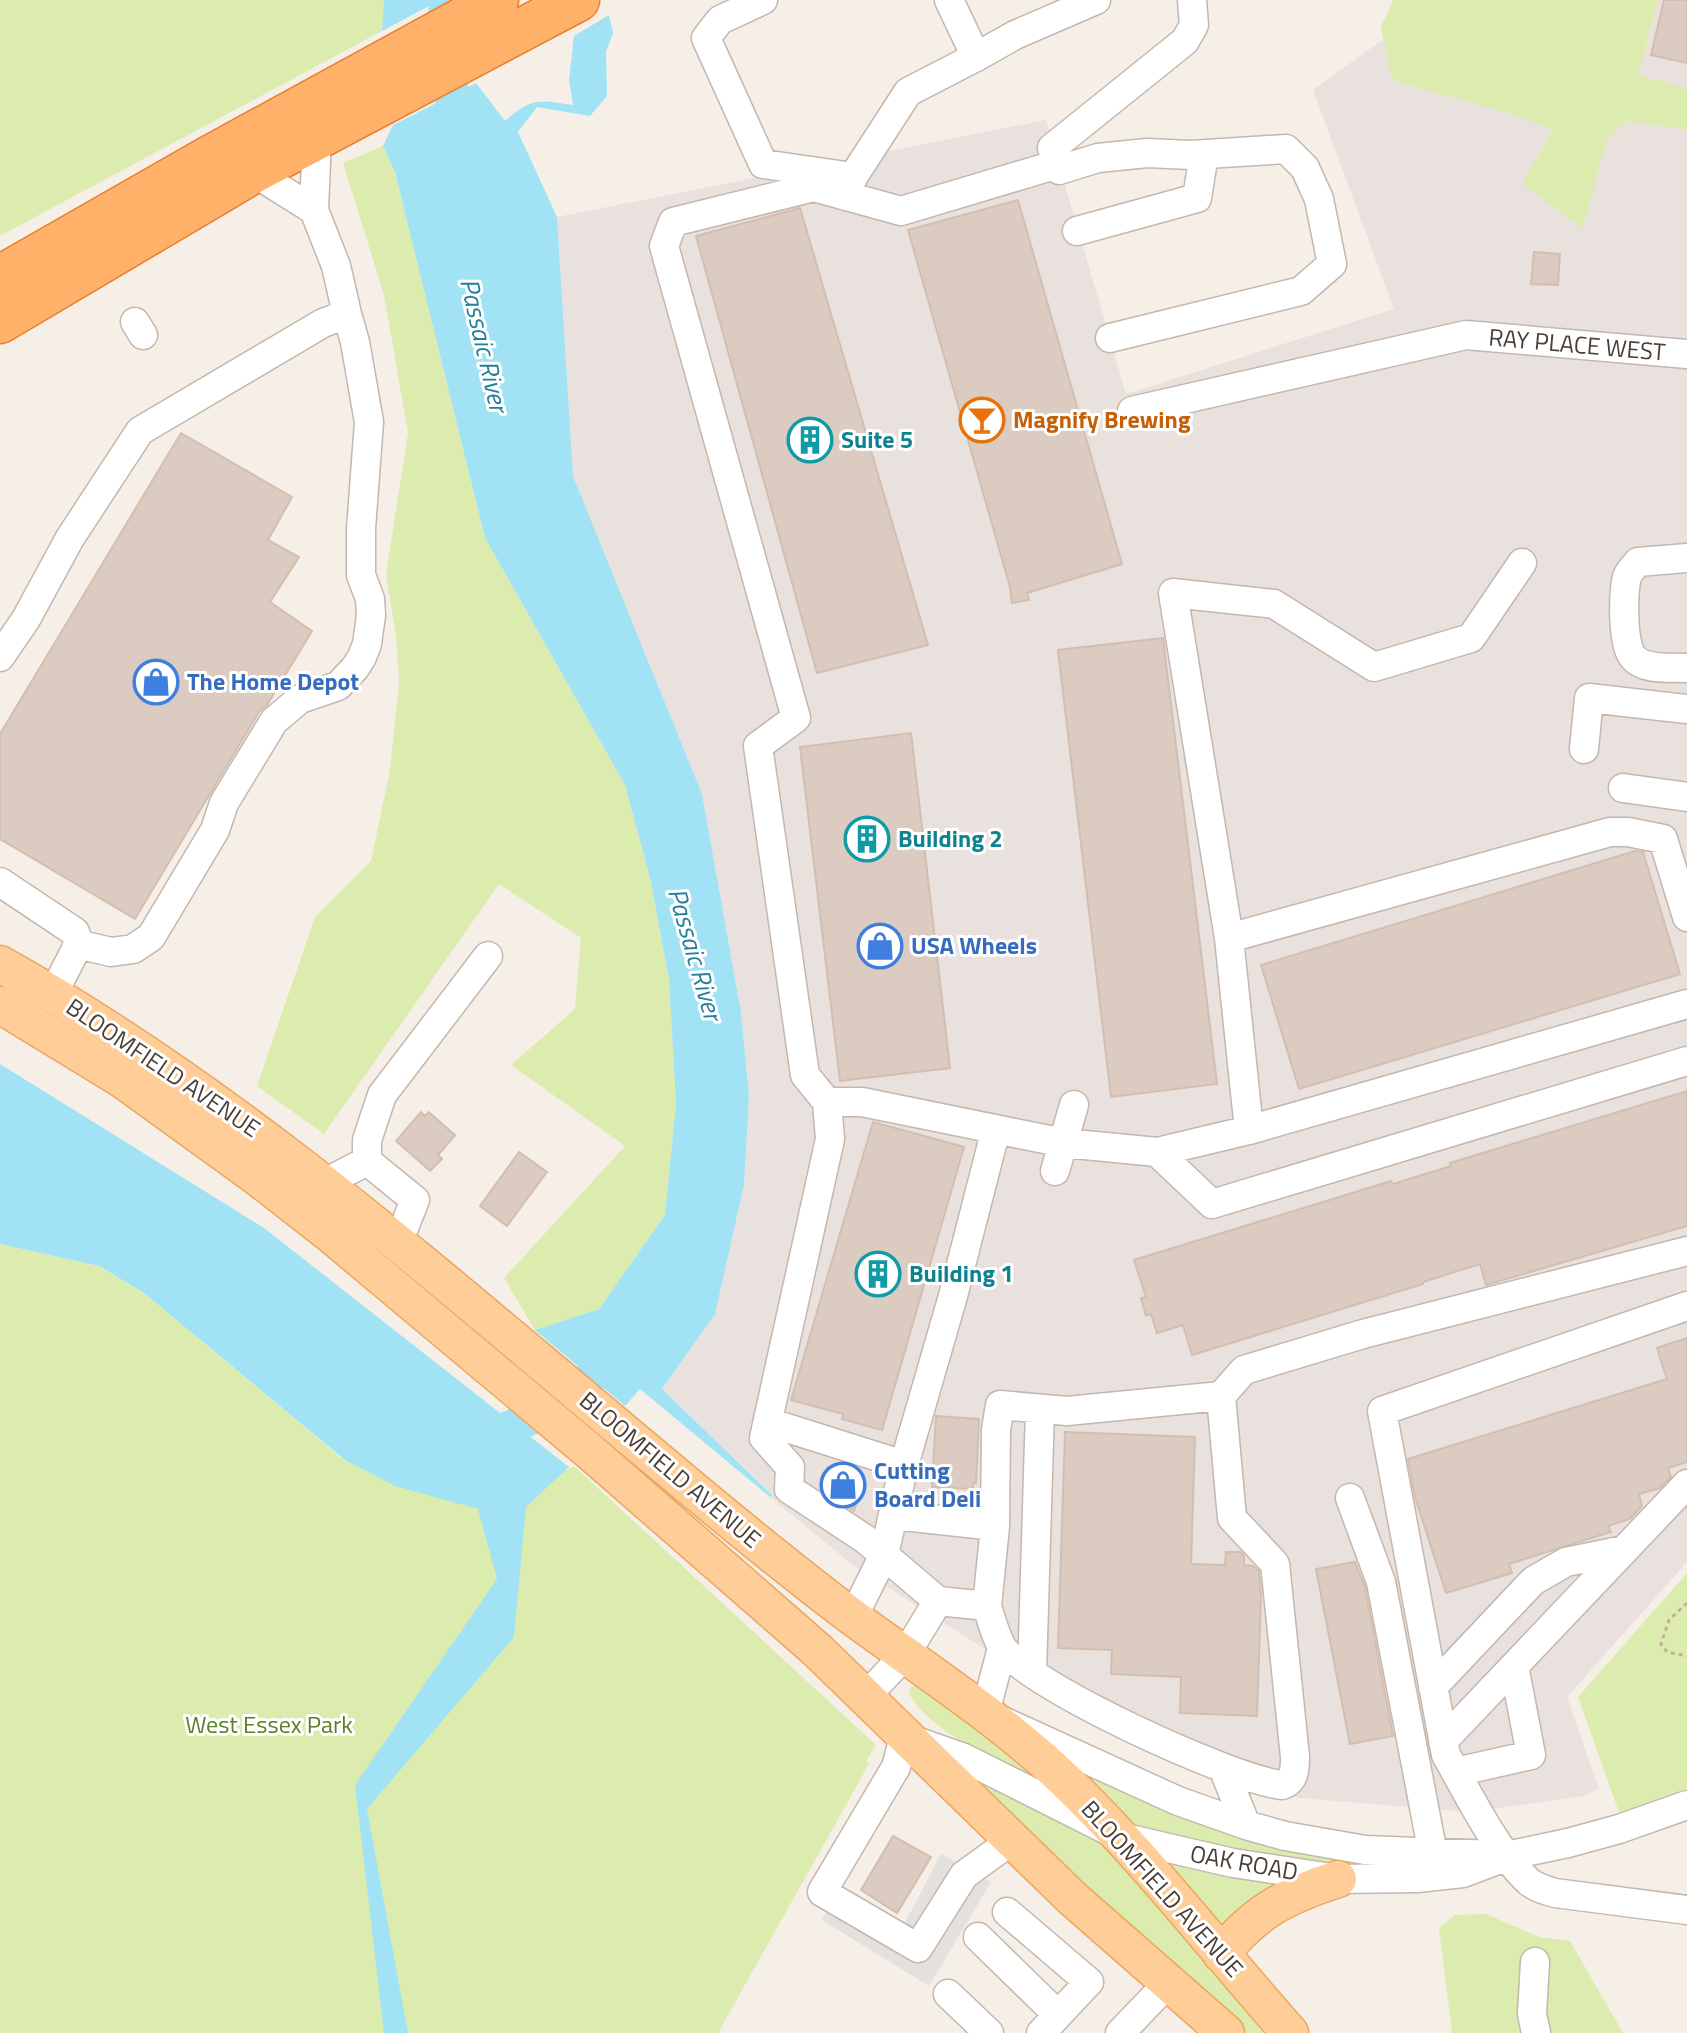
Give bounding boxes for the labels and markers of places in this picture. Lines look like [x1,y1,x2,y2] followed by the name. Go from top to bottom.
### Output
[958,396,1006,444] bar icon: Magnify Brewing
[1013,401,1191,437] place label: Magnify Brewing
[786,416,834,464] building icon: Suite 5
[841,421,913,457] place label: Suite 5
[132,658,180,706] shop icon: The Home Depot
[187,663,359,699] place label: The Home Depot
[843,815,891,863] building icon: Building 2
[898,820,1003,856] place label: Building 2
[856,922,904,970] shop icon: USA Wheels
[911,927,1037,963] place label: USA Wheels
[854,1250,902,1298] building icon: Building 1
[909,1255,1014,1291] place label: Building 1
[874,1452,981,1516] place label: Cutting Board Deli
[819,1461,867,1509] shop icon: Cutting Board Deli

